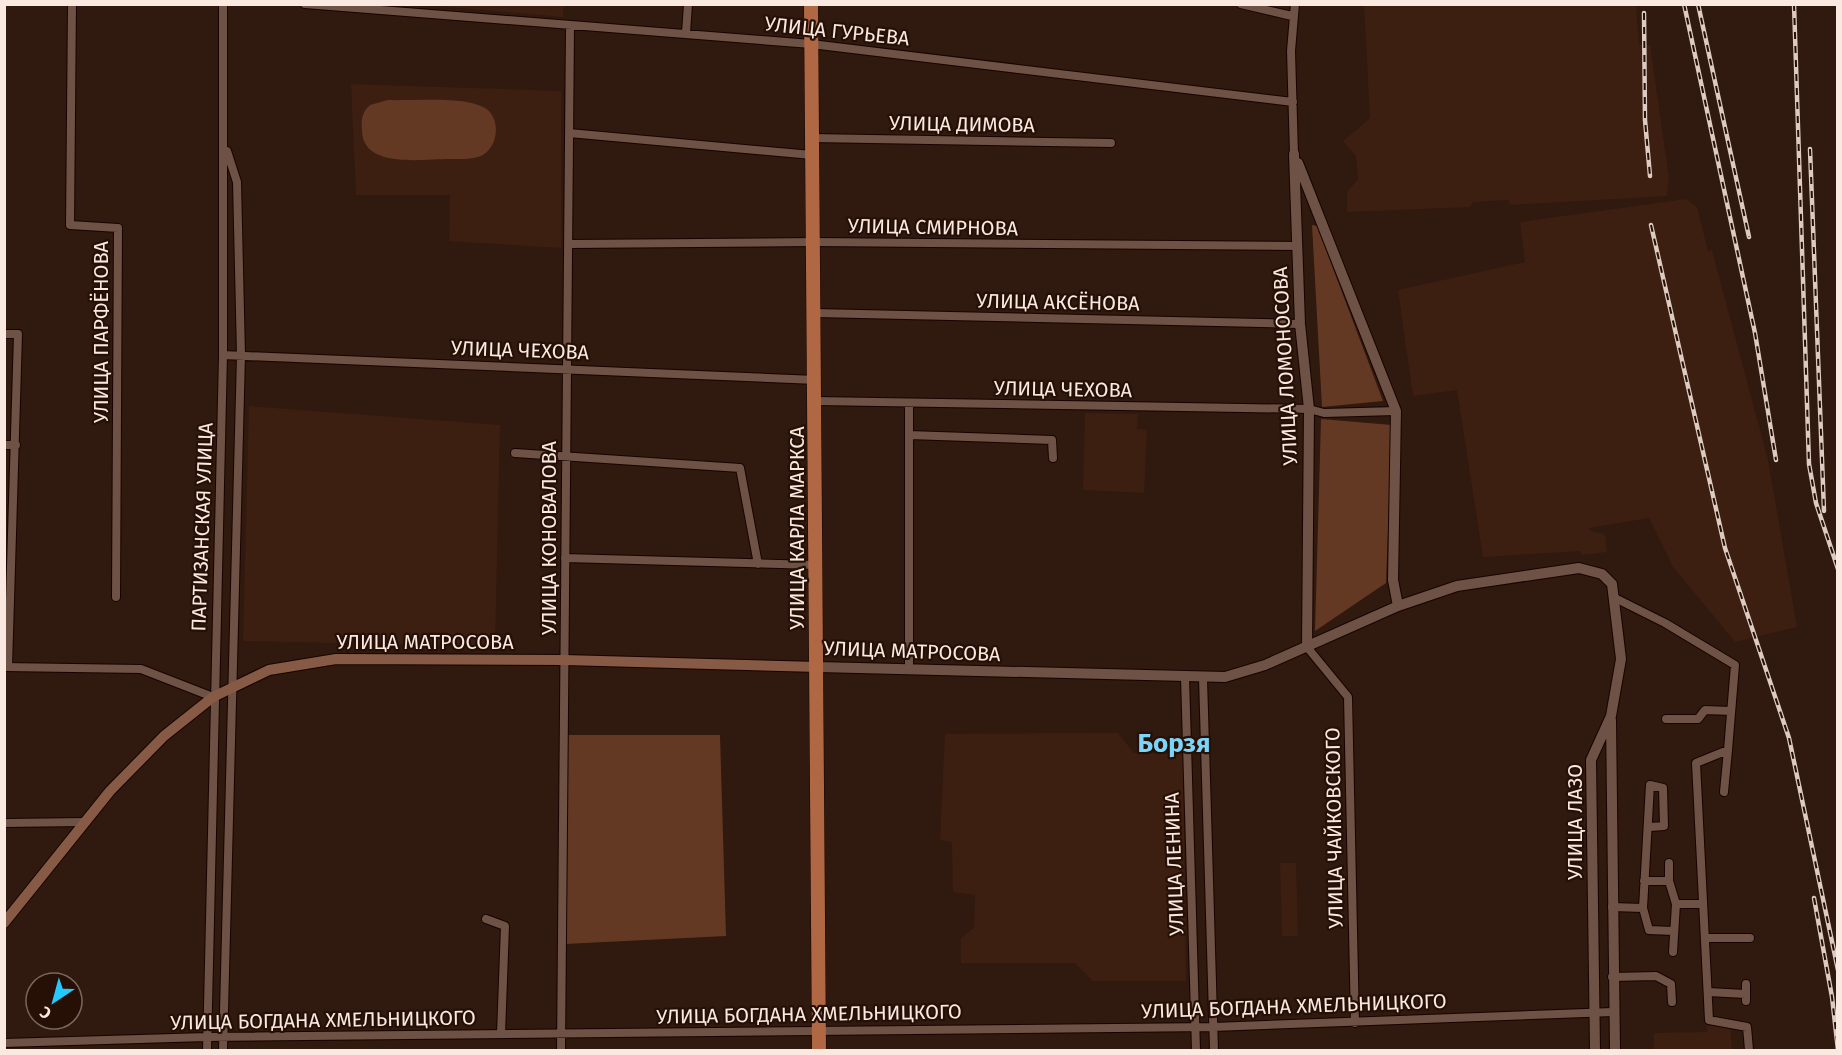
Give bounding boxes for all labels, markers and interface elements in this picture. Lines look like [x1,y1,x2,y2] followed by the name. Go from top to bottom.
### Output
[763,11,911,51] street label: УЛИЦА ГУРЬЕВА
[889,111,1036,137] street label: УЛИЦА ДИМОВА
[848,214,1019,240] street label: УЛИЦА СМИРНОВА
[89,241,113,423] street label: УЛИЦА ПАРФЁНОВА
[1268,266,1302,466] street label: УЛИЦА ЛОМОНОСОВА
[976,289,1140,315] street label: УЛИЦА АКСЁНОВА
[451,336,590,364] street label: УЛИЦА ЧЕХОВА
[994,376,1133,402] street label: УЛИЦА ЧЕХОВА
[186,421,218,632] street label: ПАРТИЗАНСКАЯ УЛИЦА
[785,426,809,630] street label: УЛИЦА КАРЛА МАРКСА
[537,440,561,635] street label: УЛИЦА КОНОВАЛОВА
[336,630,514,654] street label: УЛИЦА МАТРОСОВА
[823,636,1002,666] street label: УЛИЦА МАТРОСОВА
[1320,727,1348,929] street label: УЛИЦА ЧАЙКОВСКОГО
[1138,728,1210,759] district label: Борзя
[1563,764,1587,880] street label: УЛИЦА ЛАЗО
[1159,791,1188,936] street label: УЛИЦА ЛЕНИНА
[24,971,84,1031] north arrow
[1141,989,1447,1023] street label: УЛИЦА БОГДАНА ХМЕЛЬНИЦКОГО
[656,999,962,1029] street label: УЛИЦА БОГДАНА ХМЕЛЬНИЦКОГО
[36,1002,55,1023] text: С
[170,1005,476,1035] street label: УЛИЦА БОГДАНА ХМЕЛЬНИЦКОГО

